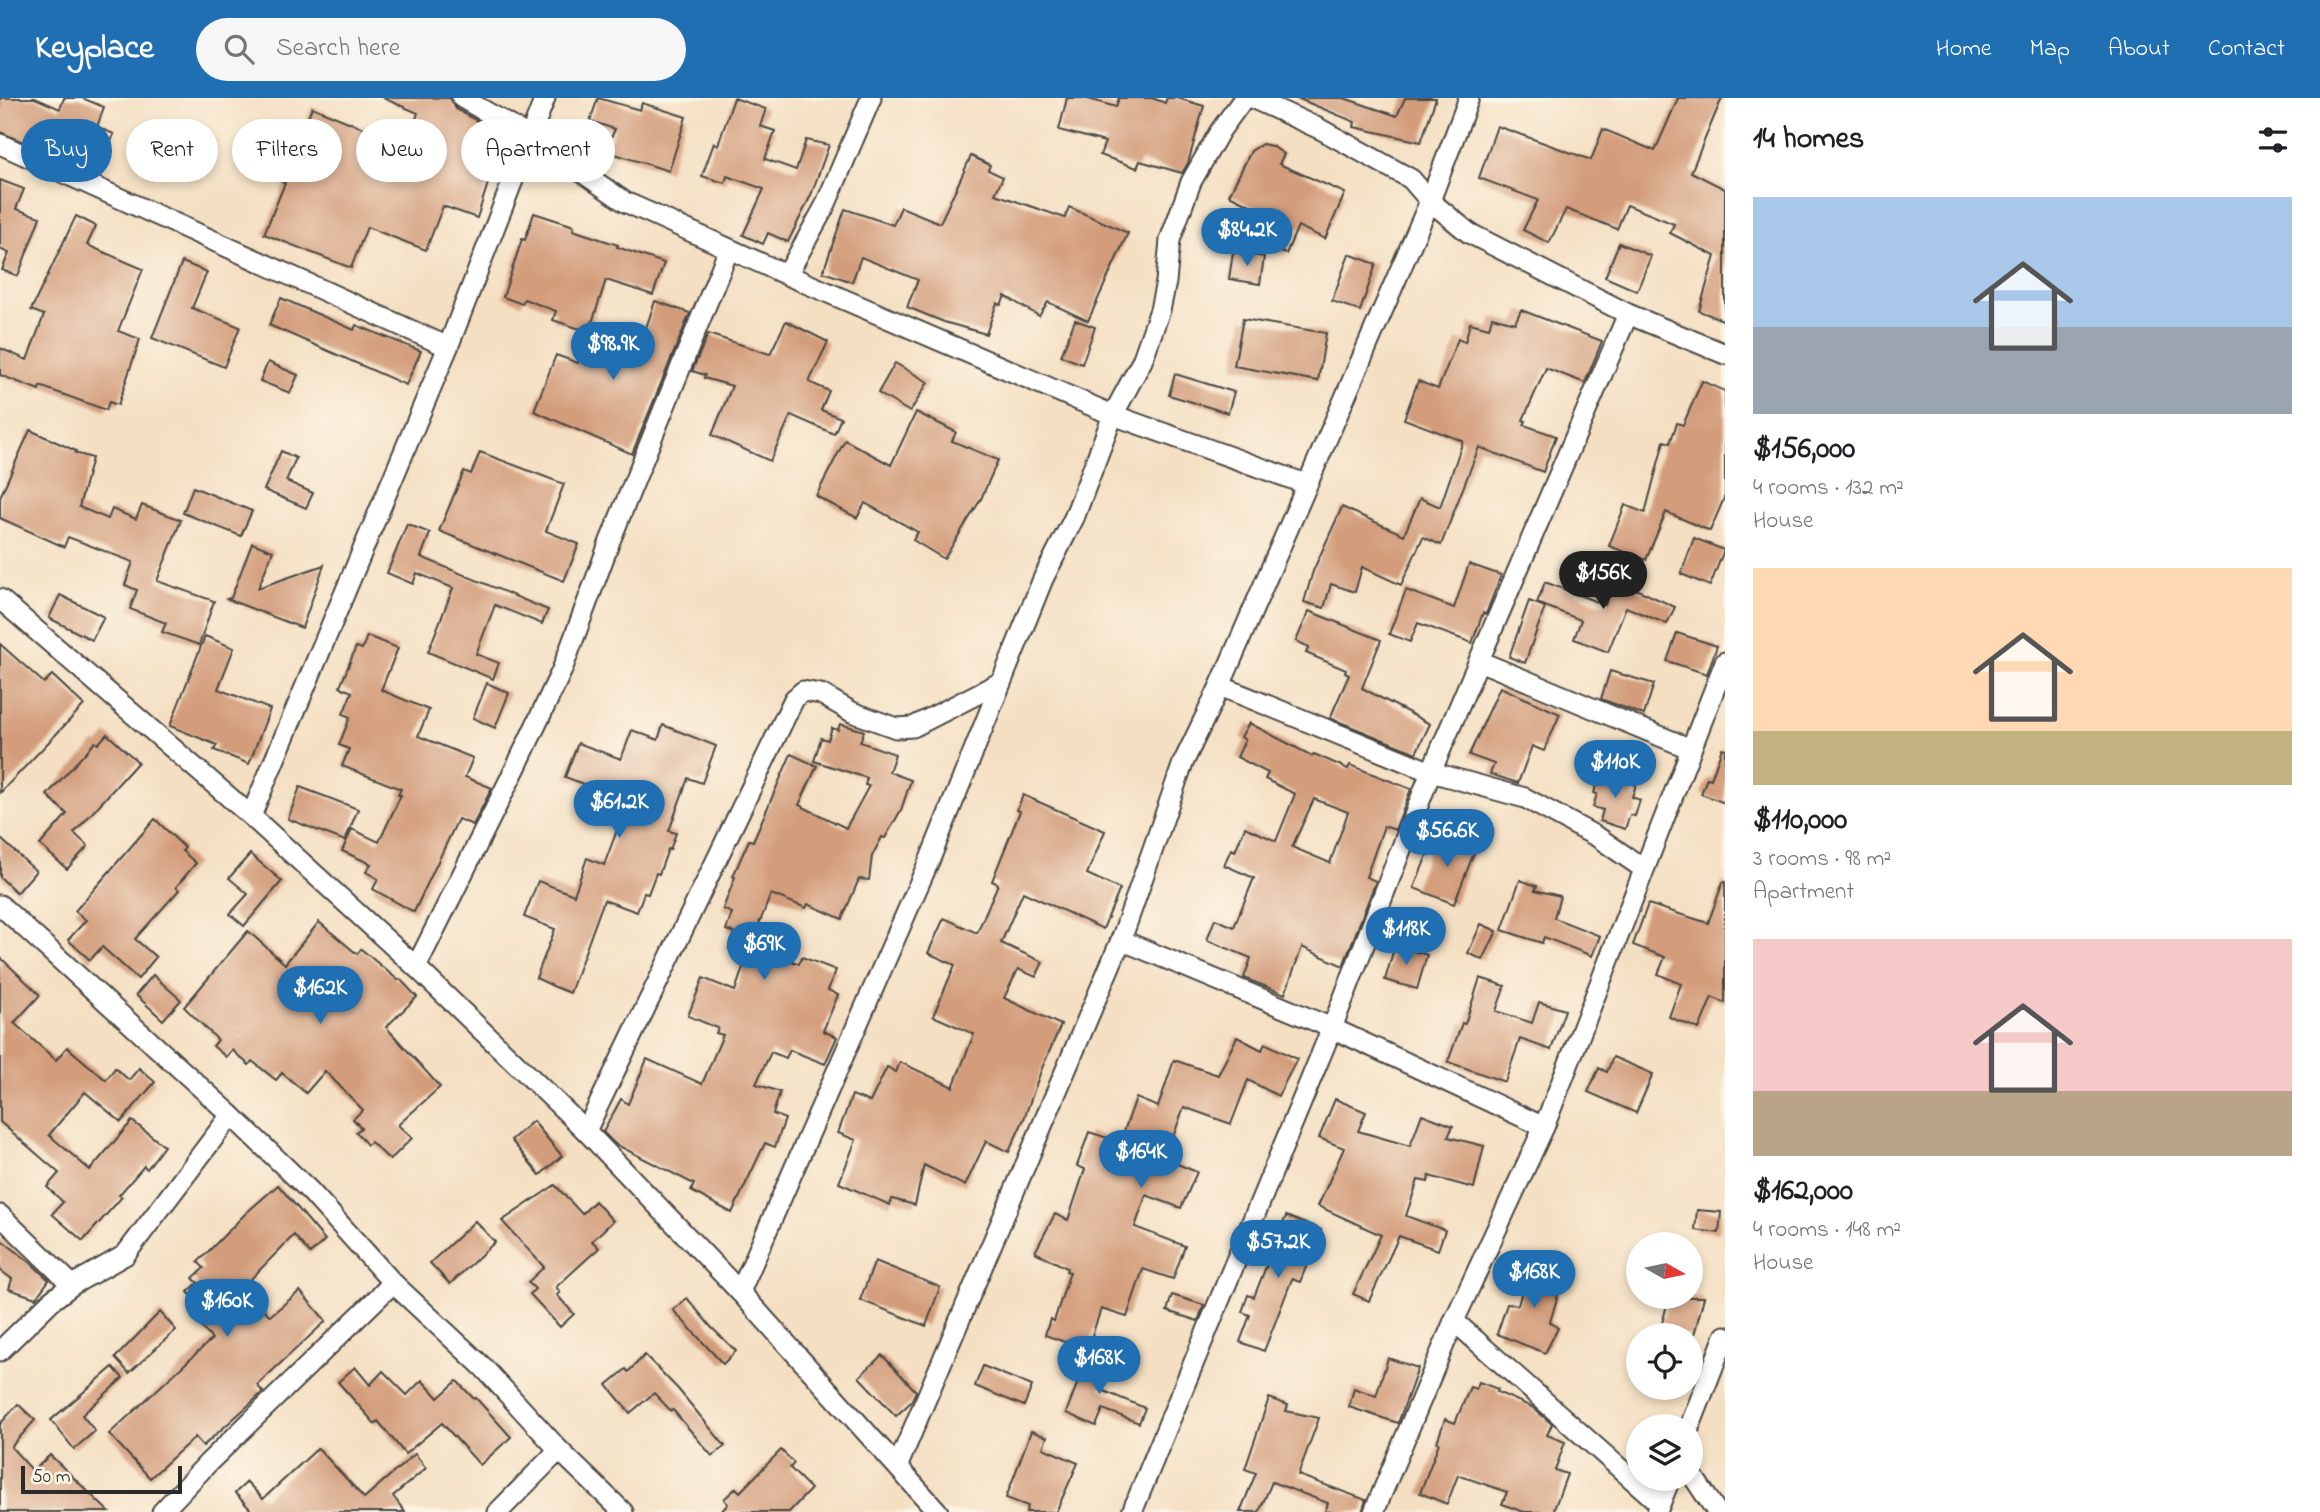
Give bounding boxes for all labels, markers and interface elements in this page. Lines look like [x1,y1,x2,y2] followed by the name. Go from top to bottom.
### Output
[196,18,686,81] search box
[35,25,154,73] text: Keyplace
[220,30,258,68] icon: search
[276,30,400,68] text: Search here
[1936,32,1992,67] text: Home
[2030,32,2070,67] text: Map
[2108,32,2170,67] text: About
[2208,32,2285,67] text: Contact
[1753,118,1864,162] text: 14 homes
[21,119,112,182] chip: Buy
[126,119,218,182] chip: Rent
[232,119,342,182] chip: Filters
[356,119,447,182] chip: New
[461,119,615,182] chip: Apartment
[2254,121,2292,159] icon: filters
[1190,208,1304,268] pin: $84.2K
[1217,214,1277,247] text: $84.2K
[1960,243,2086,369] icon: home
[556,322,670,382] pin: $98.9K
[587,328,639,361] text: $98.9K
[1753,428,1855,472] text: $156,000
[1753,472,1904,505] text: 4 rooms · 132 m²
[1753,505,1813,538] text: House
[1554,552,1652,611] pin: $156K
[1575,557,1631,590] text: $156K
[1960,614,2086,740] icon: home
[1566,740,1664,800] pin: $110K
[1590,746,1640,779] text: $110K
[562,780,676,840] pin: $61.2K
[590,786,648,819] text: $61.2K
[1753,799,1847,843] text: $110,000
[1390,810,1504,869] pin: $56.6K
[1415,815,1479,848] text: $56.6K
[1753,843,1891,876] text: 3 rooms · 98 m²
[1753,876,1854,909] text: Apartment
[1357,908,1455,967] pin: $118K
[1382,913,1430,946] text: $118K
[723,922,805,982] pin: $69K
[743,928,785,961] text: $69K
[271,967,369,1026] pin: $162K
[293,972,347,1005] text: $162K
[1960,985,2086,1111] icon: home
[1092,1130,1190,1190] pin: $164K
[1115,1136,1167,1169] text: $164K
[1753,1170,1853,1214] text: $162,000
[1753,1214,1901,1247] text: 4 rooms · 148 m²
[1221,1220,1335,1280] pin: $57.2K
[1246,1226,1310,1259] text: $57.2K
[1626,1232,1703,1309] north arrow
[1626,1232,1703,1491] map controls
[1753,1247,1813,1280] text: House
[1485,1250,1583,1310] pin: $168K
[1508,1256,1560,1289] text: $168K
[178,1280,276,1339] pin: $160K
[201,1285,253,1318] text: $160K
[1626,1323,1703,1400] button: locate
[1050,1336,1148,1396] pin: $168K
[1073,1342,1125,1375] text: $168K
[1626,1414,1703,1491] button: layers
[21,1463,182,1495] scale bar
[32,1464,71,1491] text: 50 m

